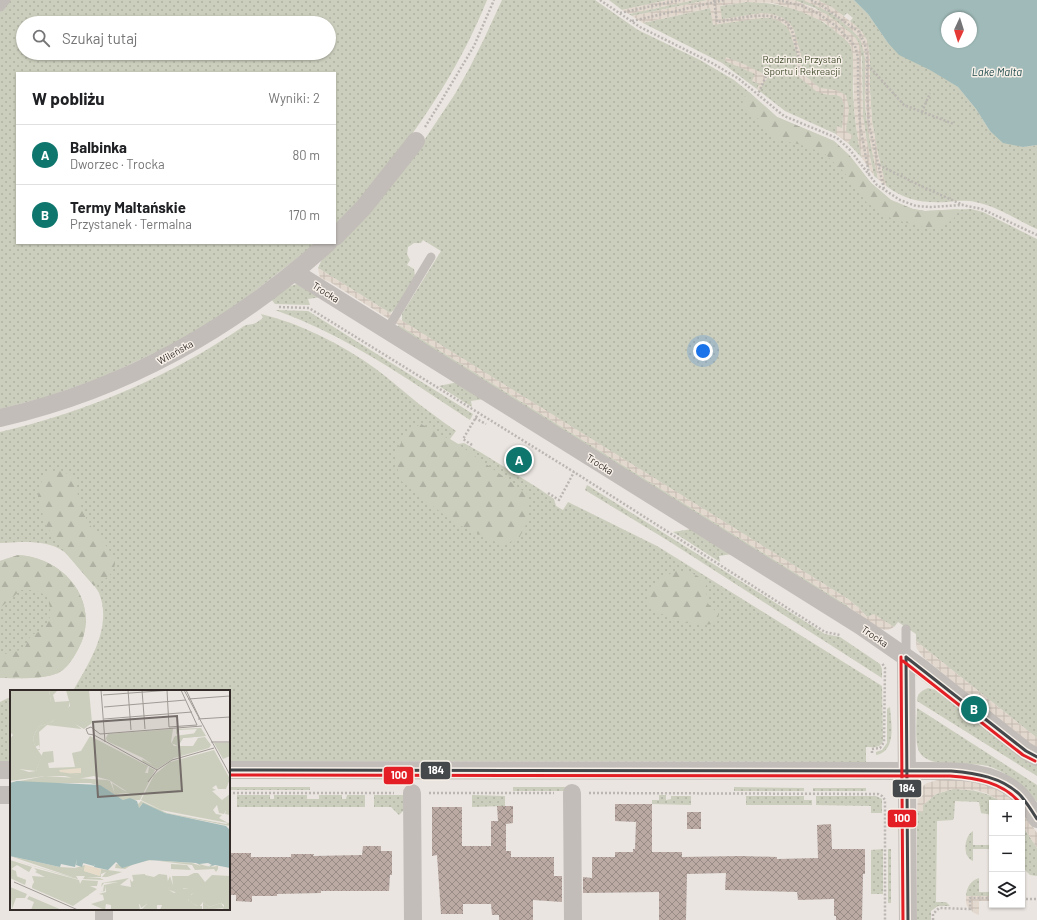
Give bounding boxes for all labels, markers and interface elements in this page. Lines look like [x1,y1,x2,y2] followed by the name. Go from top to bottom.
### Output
[941,12,977,48] north arrow
[16,16,336,60] search box
[30,27,52,49] icon: search
[62,29,138,47] text: Szukaj tutaj
[762,53,842,77] park label: Rodzinna Przystań Sportu i Rekreacji
[972,65,1022,78] water label: Lake Malta
[32,88,105,108] text: W pobliżu
[269,90,320,106] text: Wyniki: 2
[70,138,127,156] text: Balbinka
[41,147,49,163] text: A
[293,147,320,163] text: 80 m
[70,156,165,172] text: Dworzec · Trocka
[70,198,186,216] text: Termy Maltańskie
[41,207,49,223] text: B
[289,207,320,223] text: 170 m
[70,216,192,232] text: Przystanek · Termalna
[310,279,342,305] street label: Trocka
[155,337,195,367] street label: Wileńska
[693,341,713,361] your location
[506,445,532,475] pin: A
[584,451,616,477] street label: Trocka
[859,623,891,649] street label: Trocka
[10,690,230,910] inset map
[961,694,987,724] pin: B
[420,761,451,780] line badge: 184
[428,763,445,776] text: 184
[383,766,414,785] line badge: 100
[391,768,407,781] text: 100
[892,779,922,798] line badge: 184
[899,781,916,794] text: 184
[989,800,1025,908] map controls
[989,800,1025,836] button: +
[887,809,917,828] line badge: 100
[894,811,910,824] text: 100
[989,836,1025,872] button: −
[989,872,1025,908] button: layers

